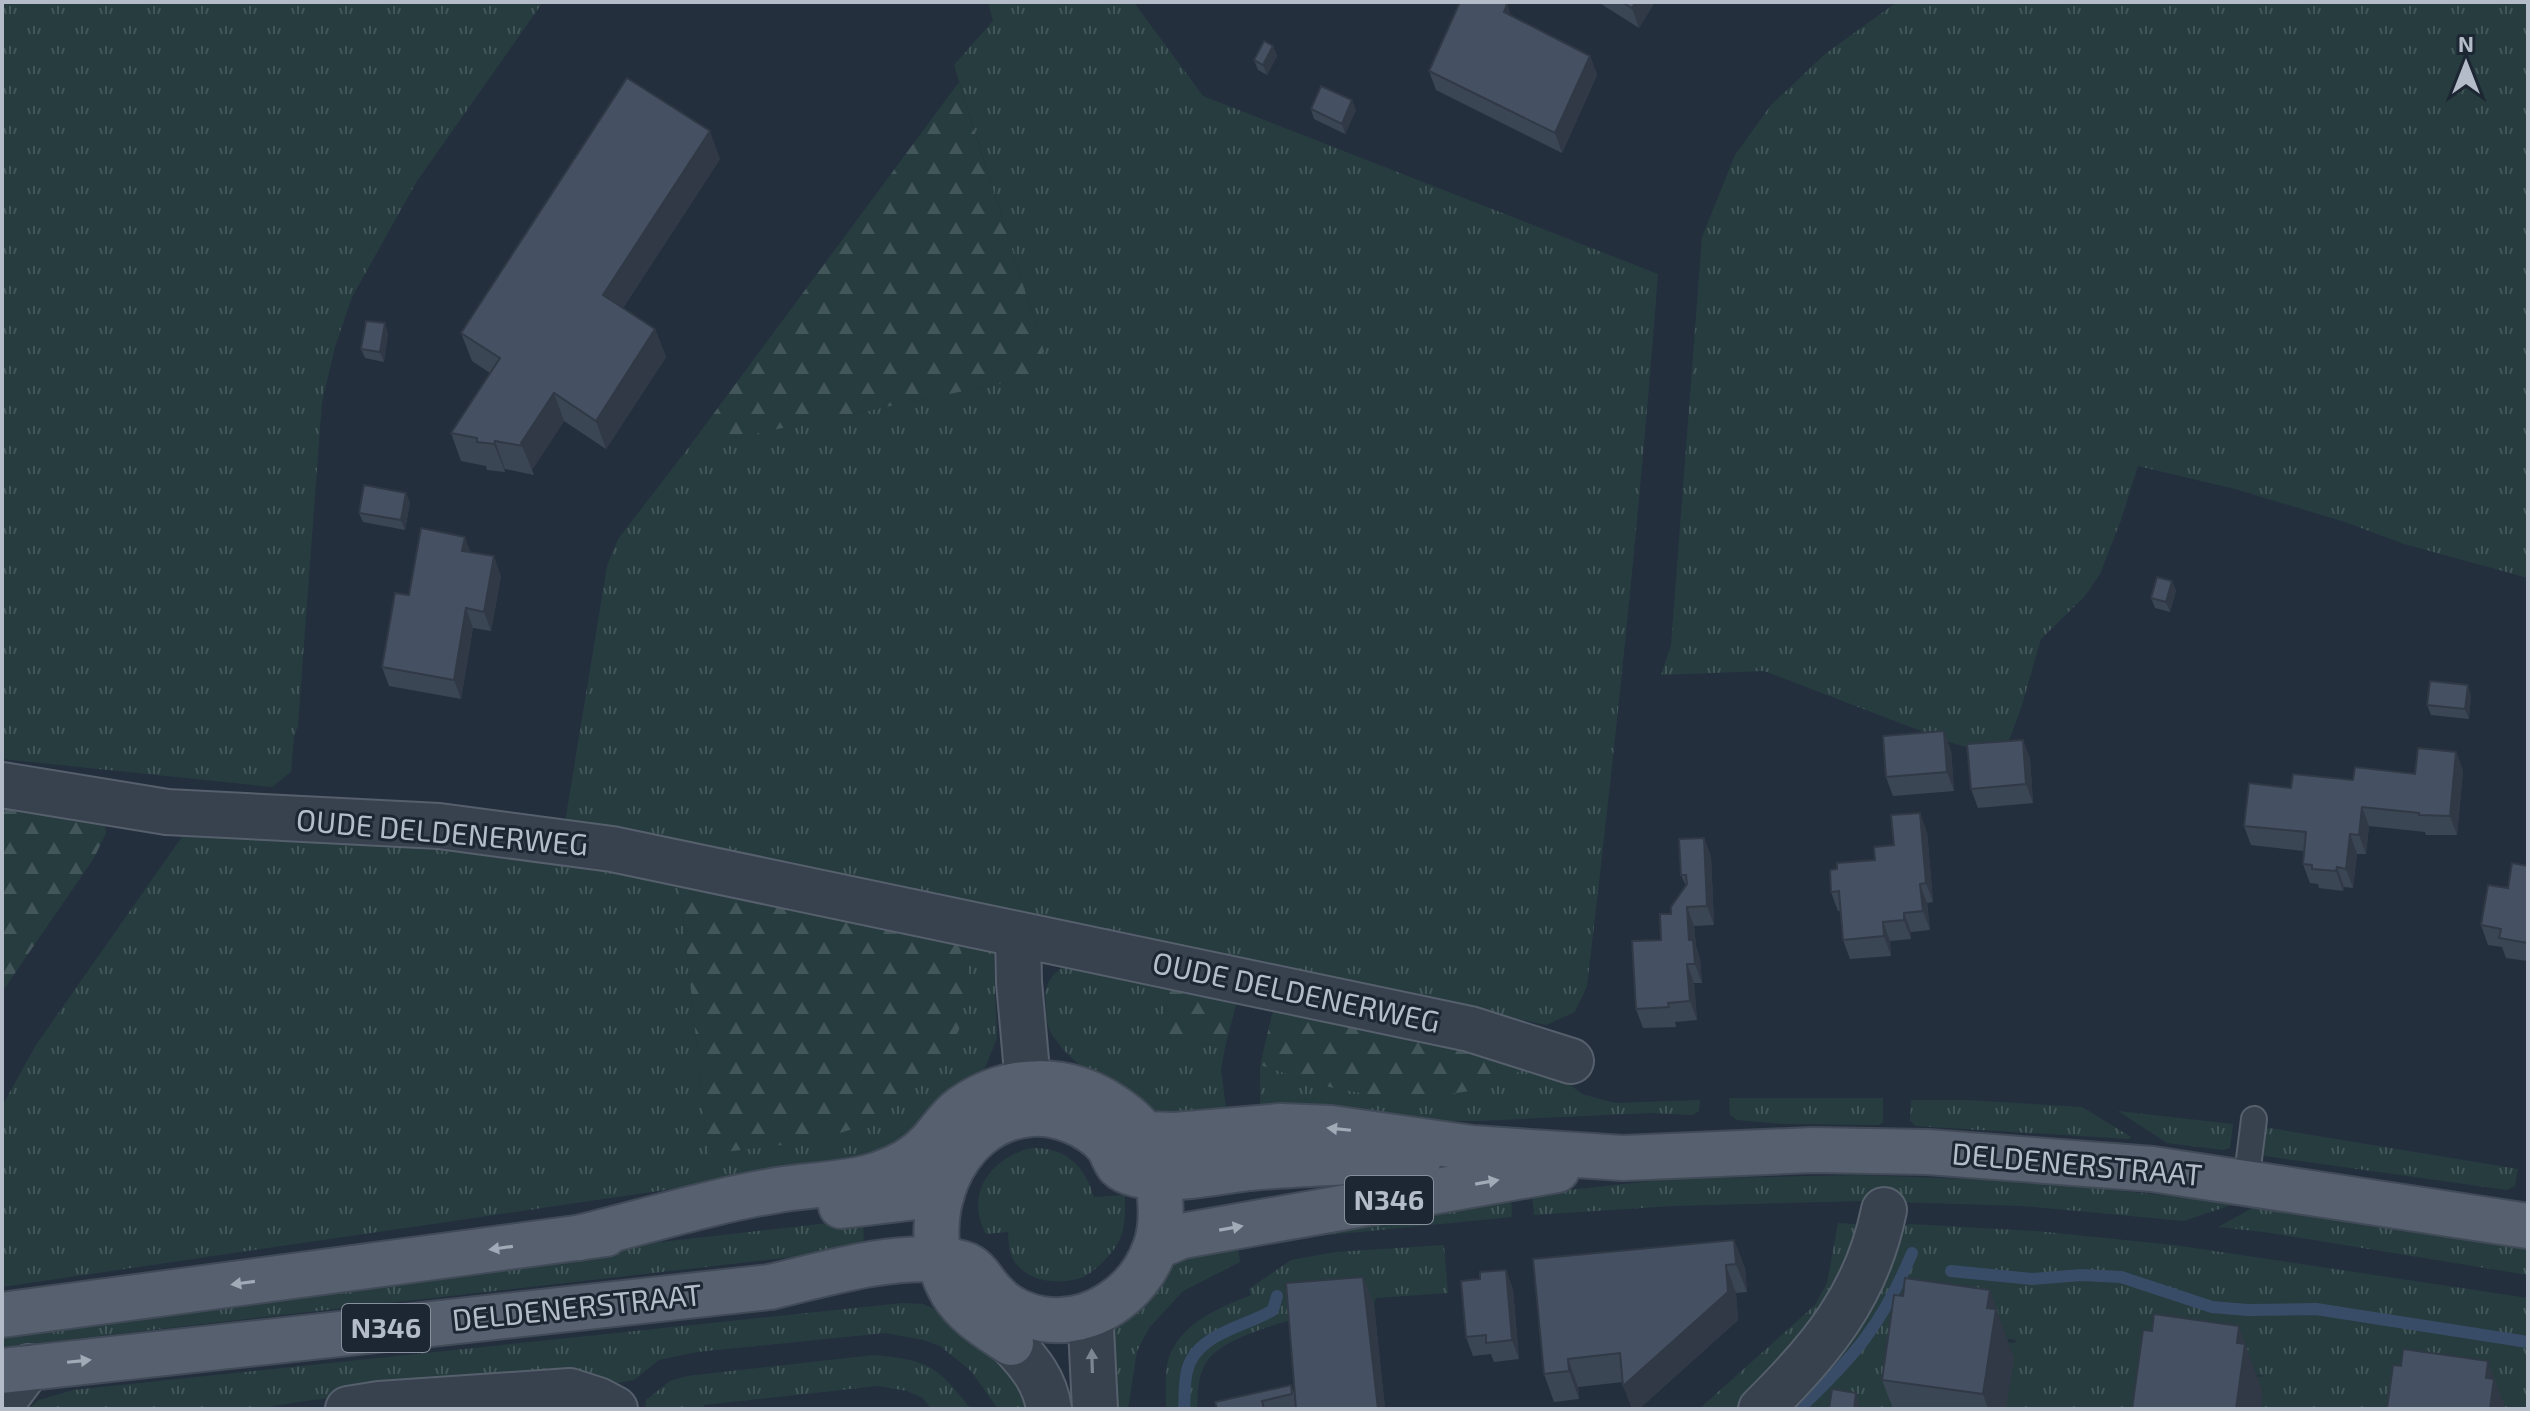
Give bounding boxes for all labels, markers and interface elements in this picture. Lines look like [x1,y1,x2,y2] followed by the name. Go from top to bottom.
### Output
[2426,24,2506,104] north arrow
[2458,30,2474,56] text: N
[295,800,590,862] street label: OUDE DELDENERWEG
[1150,943,1443,1039] street label: OUDE DELDENERWEG
[1327,1122,1352,1135] one-way arrow
[1951,1134,2204,1192] street label: DELDENERSTRAAT
[1345,1176,1433,1224] road number: N346
[1475,1176,1500,1188] one-way arrow
[1219,1221,1244,1233] one-way arrow
[488,1242,513,1255] one-way arrow
[450,1275,704,1337] street label: DELDENERSTRAAT
[231,1277,256,1290] one-way arrow
[342,1304,430,1352] road number: N346
[1086,1348,1099,1373] one-way arrow
[67,1355,92,1368] one-way arrow

